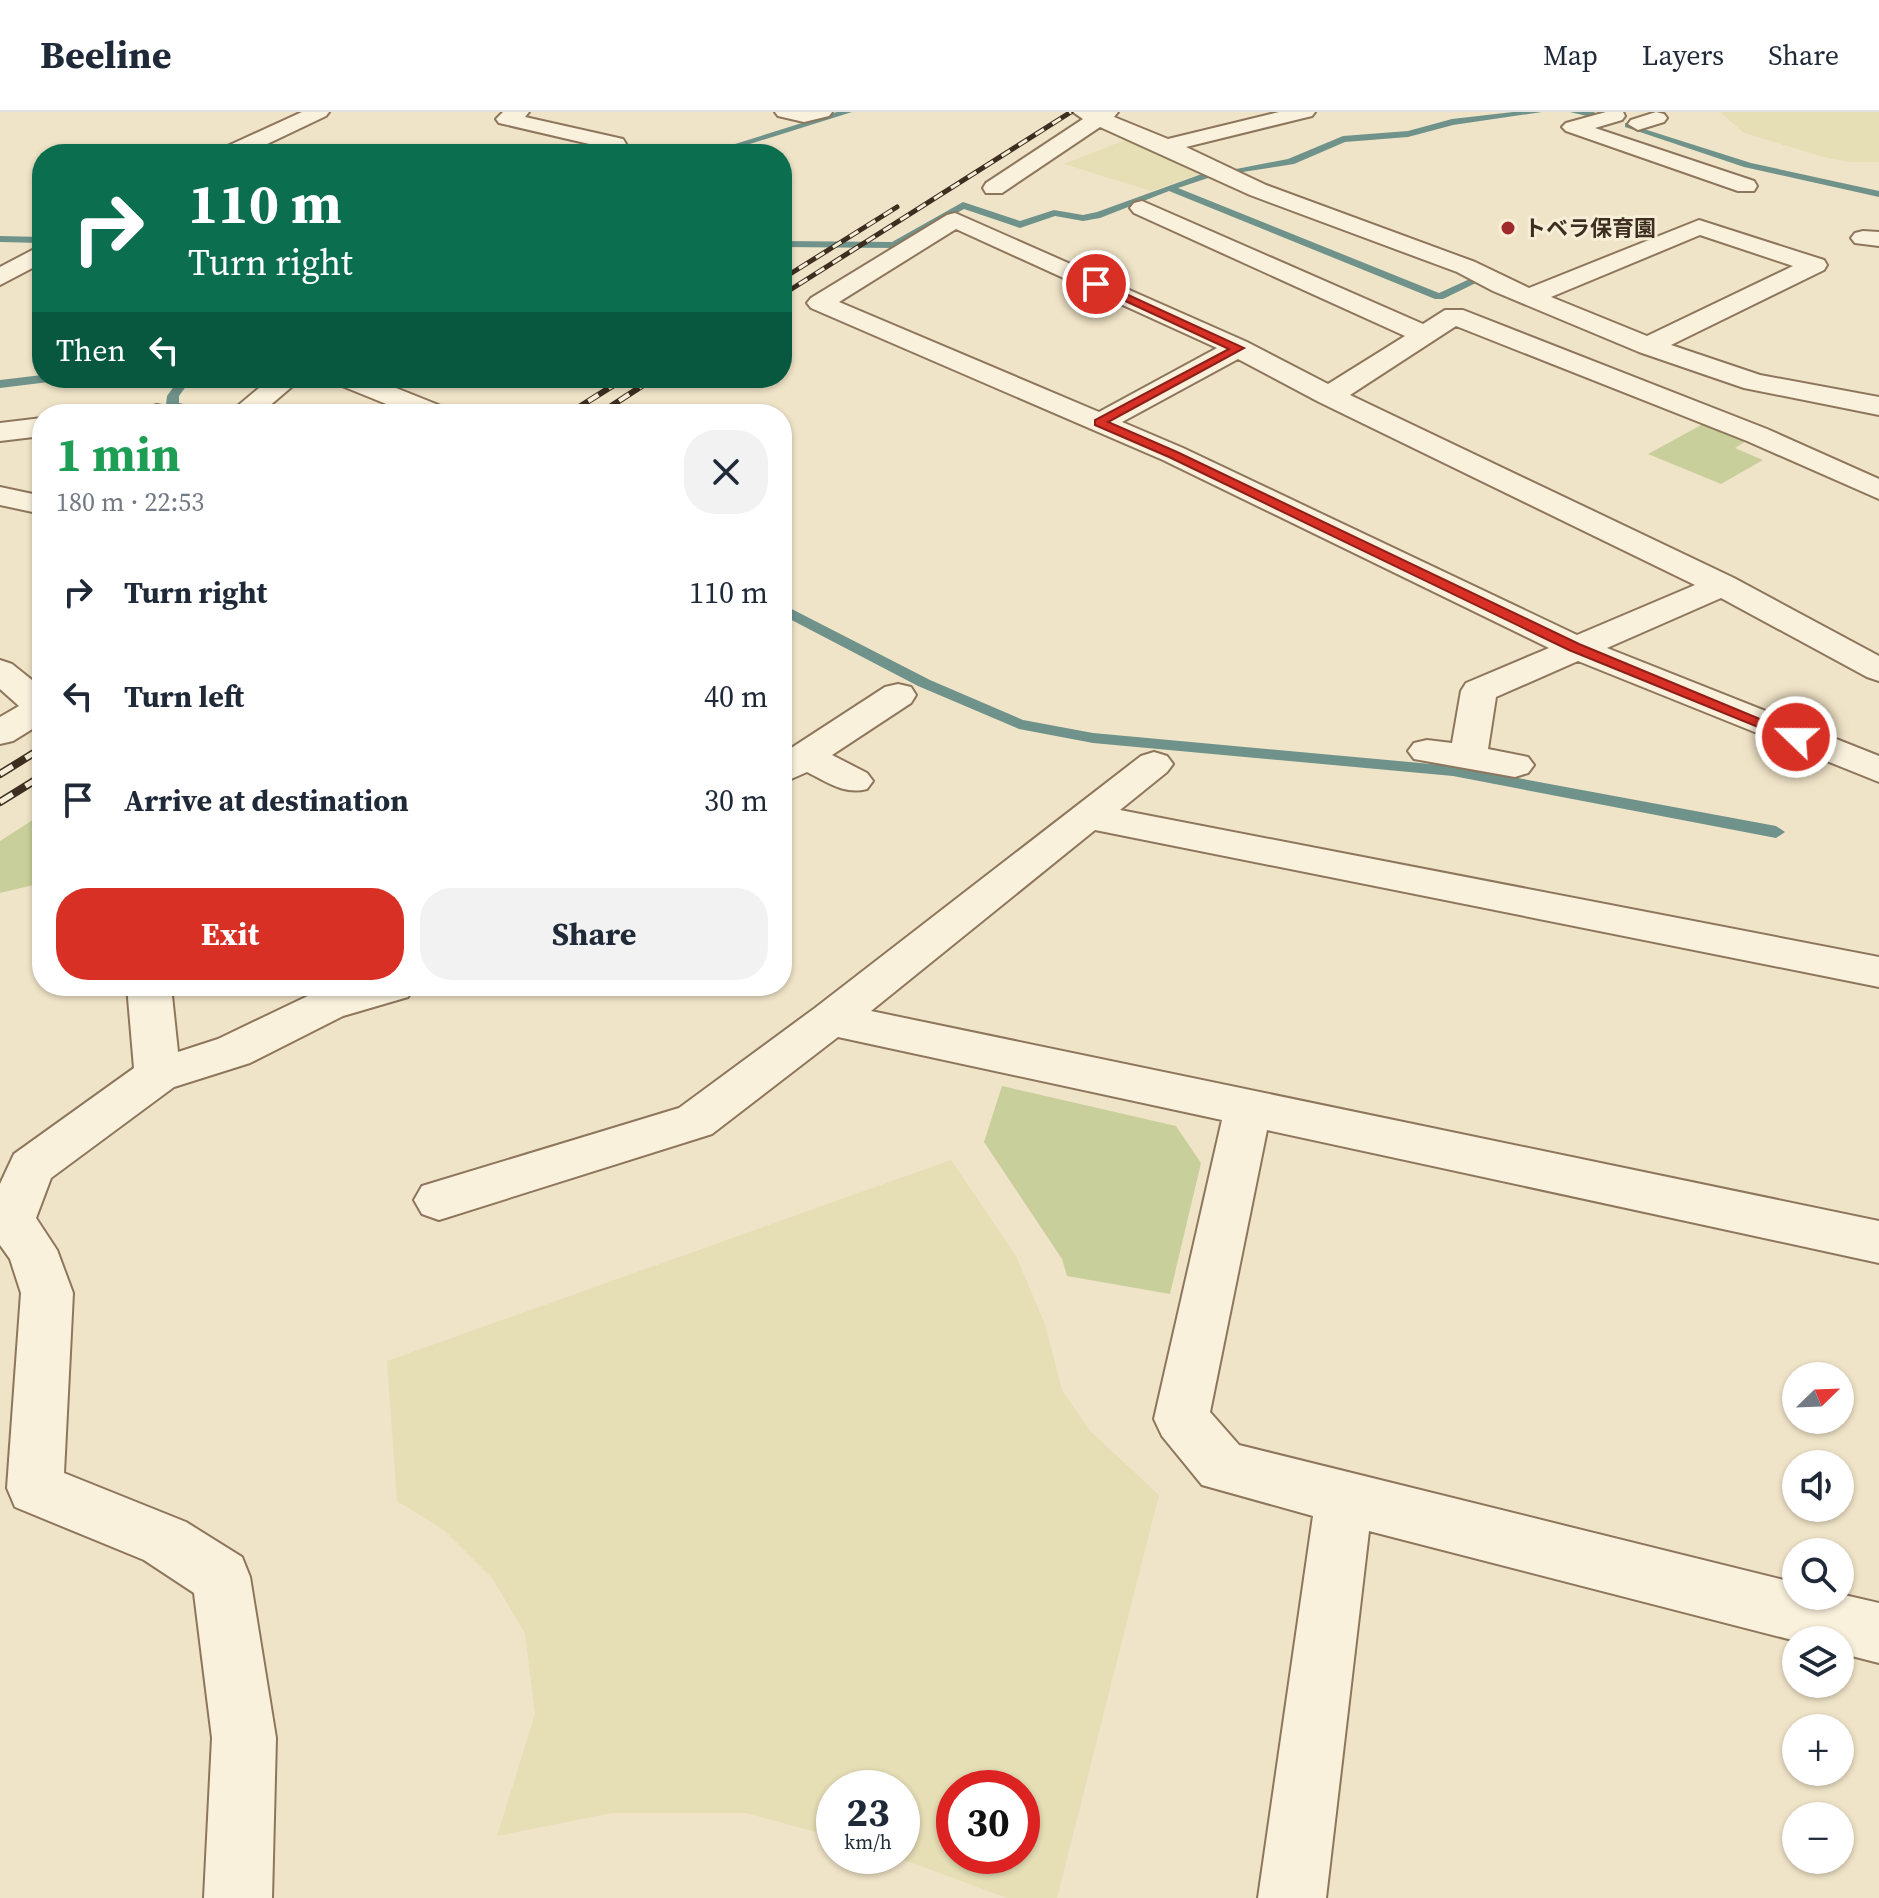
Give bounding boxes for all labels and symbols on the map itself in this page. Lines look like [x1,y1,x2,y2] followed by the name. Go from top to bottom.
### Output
[1524,213,1656,243] place label: トベラ保育園
[1499,219,1517,237] marker: トベラ保育園
[1062,250,1130,318] pin
[1754,695,1838,779] position arrow
[1782,1362,1854,1434] north arrow
[936,1770,1040,1874] speed limit sign: 30

